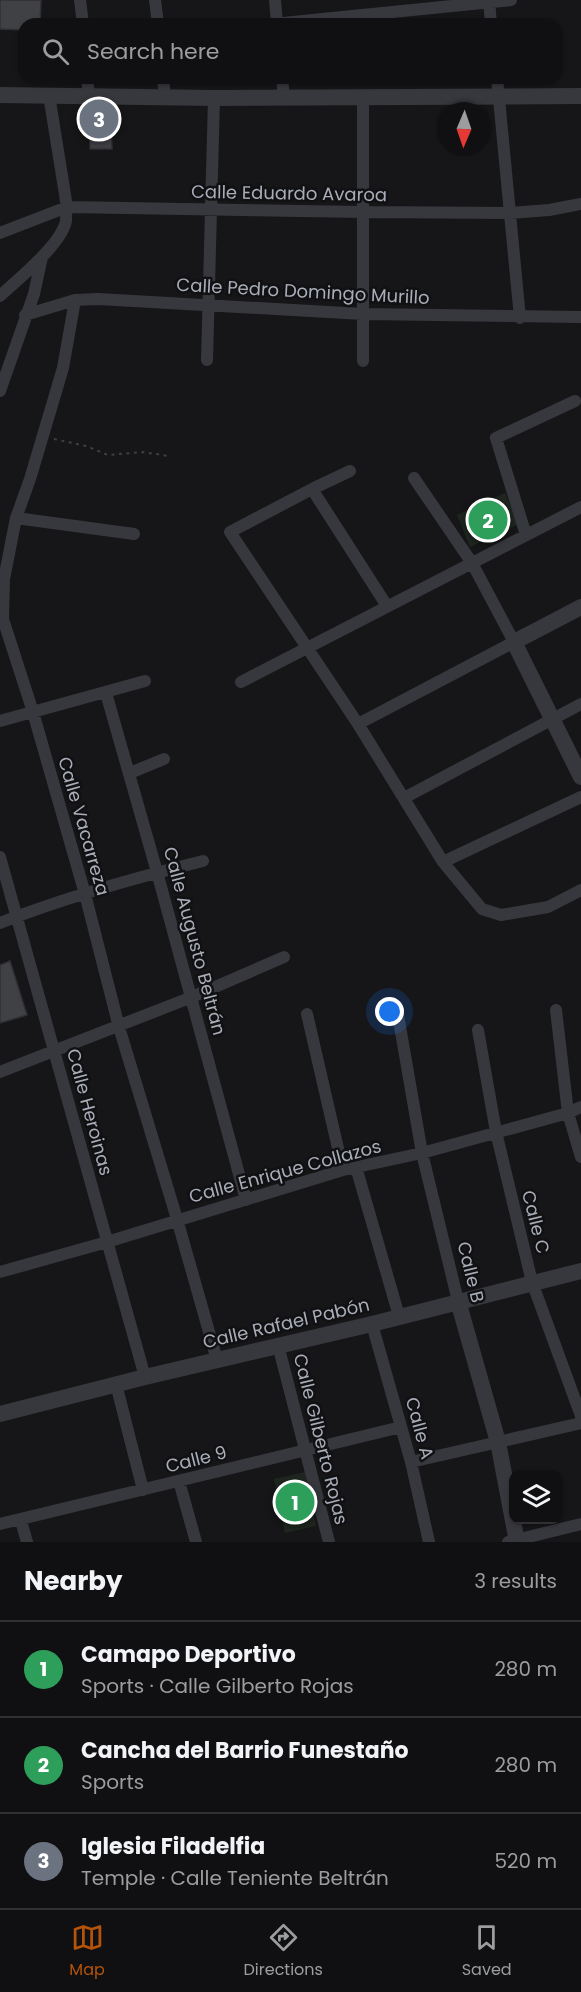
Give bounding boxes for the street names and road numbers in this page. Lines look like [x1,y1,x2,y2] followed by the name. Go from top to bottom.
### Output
[191,179,387,207] street label: Calle Eduardo Avaroa
[176,272,430,310] street label: Calle Pedro Domingo Murillo
[52,754,116,898] street label: Calle Vacarreza
[158,844,232,1038] street label: Calle Augusto Beltrán
[61,1046,119,1178] street label: Calle Heroinas
[186,1133,384,1209] street label: Calle Enrique Collazos
[516,1188,556,1256] street label: Calle C
[451,1239,491,1305] street label: Calle B
[200,1292,372,1354] street label: Calle Rafael Pabón
[288,1351,354,1527] street label: Calle Gilberto Rojas
[400,1394,440,1462] street label: Calle A
[163,1439,229,1479] street label: Calle 9

